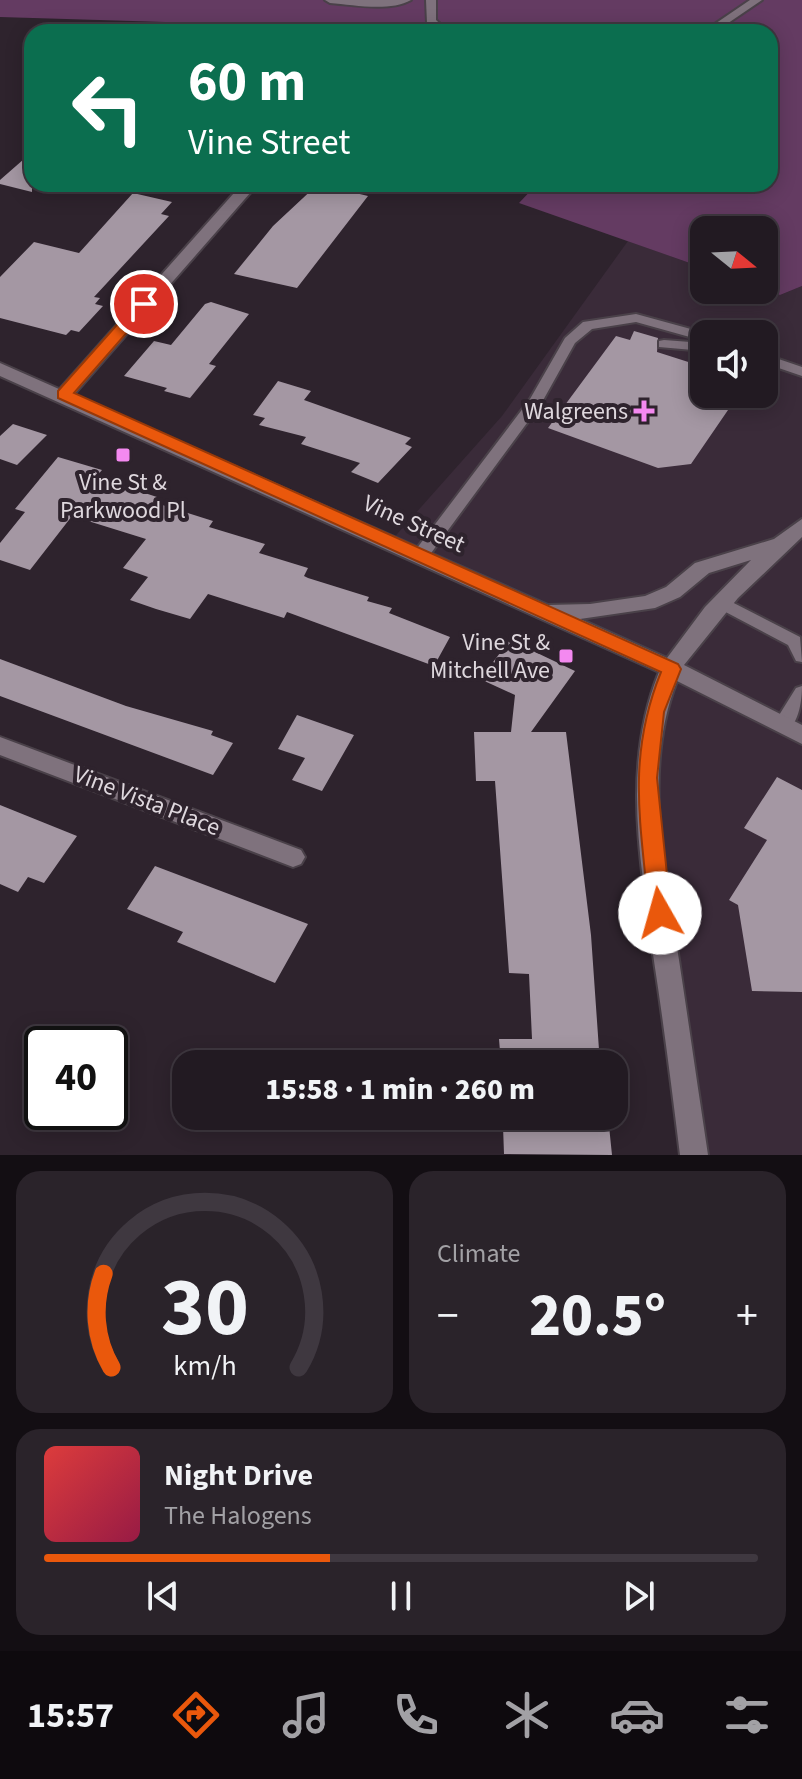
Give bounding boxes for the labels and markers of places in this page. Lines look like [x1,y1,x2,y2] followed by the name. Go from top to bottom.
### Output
[110,270,178,338] pin
[524,394,628,429] place label: Walgreens
[635,402,653,420] marker: Walgreens
[114,446,132,464] marker: Vine St & Parkwood Pl
[60,465,186,528] place label: Vine St & Parkwood Pl
[430,625,550,688] place label: Vine St & Mitchell Ave
[557,647,575,665] marker: Vine St & Mitchell Ave

